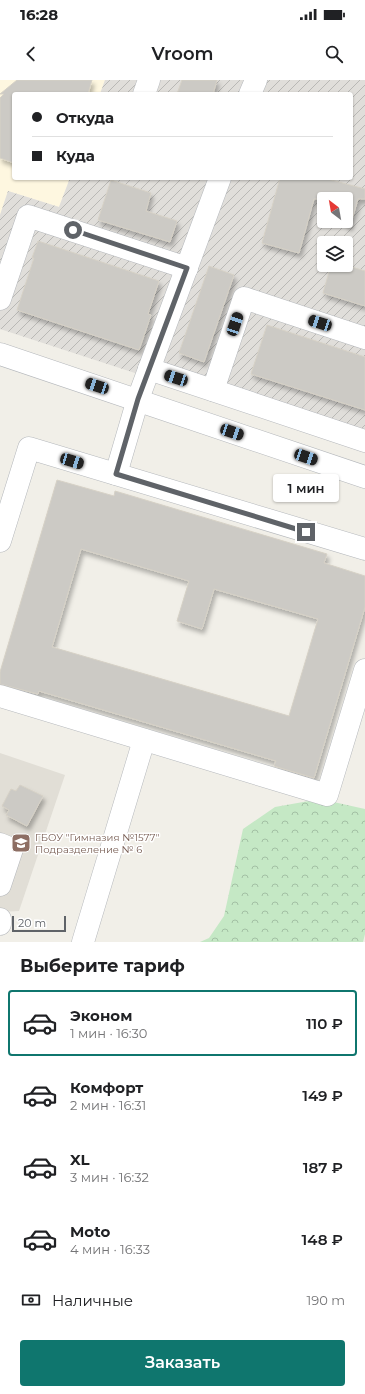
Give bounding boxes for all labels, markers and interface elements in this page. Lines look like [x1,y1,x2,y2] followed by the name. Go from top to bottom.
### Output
[20,5,58,24] text: 16:28
[20,43,42,65] icon: back
[151,43,214,65] text: Vroom
[323,43,345,65] icon: search
[56,108,114,127] text: Откуда
[56,146,95,165] text: Куда
[317,192,353,228] north arrow
[317,192,353,272] map controls
[64,221,82,239] route start
[317,236,353,272] button: layers
[225,311,245,337] car
[307,314,333,332] car
[163,369,189,387] car
[84,377,110,395] car
[219,422,245,442] car
[293,447,319,467] car
[59,452,85,470] car
[273,474,339,502] callout: 1 мин
[287,480,325,496] text: 1 мин
[297,523,315,541] route end
[35,831,160,856] place label: ГБОУ "Гимназия №1577" Подразделение № 6
[10,832,32,854] school or university icon: ГБОУ "Гимназия №1577" Подразделение № 6
[12,914,66,933] scale bar
[18,916,46,930] text: 20 m
[20,955,185,977] text: Выберите тариф
[22,1005,58,1041] icon: car
[70,1006,132,1025] text: Эконом
[306,1014,343,1033] text: 110 ₽
[70,1025,147,1041] text: 1 мин · 16:30
[22,1077,58,1113] icon: car
[70,1078,143,1097] text: Комфорт
[302,1086,343,1105] text: 149 ₽
[70,1097,146,1113] text: 2 мин · 16:31
[22,1149,58,1185] icon: car
[70,1150,89,1169] text: XL
[303,1158,343,1177] text: 187 ₽
[70,1169,149,1185] text: 3 мин · 16:32
[22,1221,58,1257] icon: car
[70,1222,110,1241] text: Moto
[302,1230,343,1249] text: 148 ₽
[70,1241,150,1257] text: 4 мин · 16:33
[20,1289,42,1311] icon: cash
[52,1291,133,1310] text: Наличные
[307,1292,345,1308] text: 190 m
[20,1340,345,1386] button: Заказать

